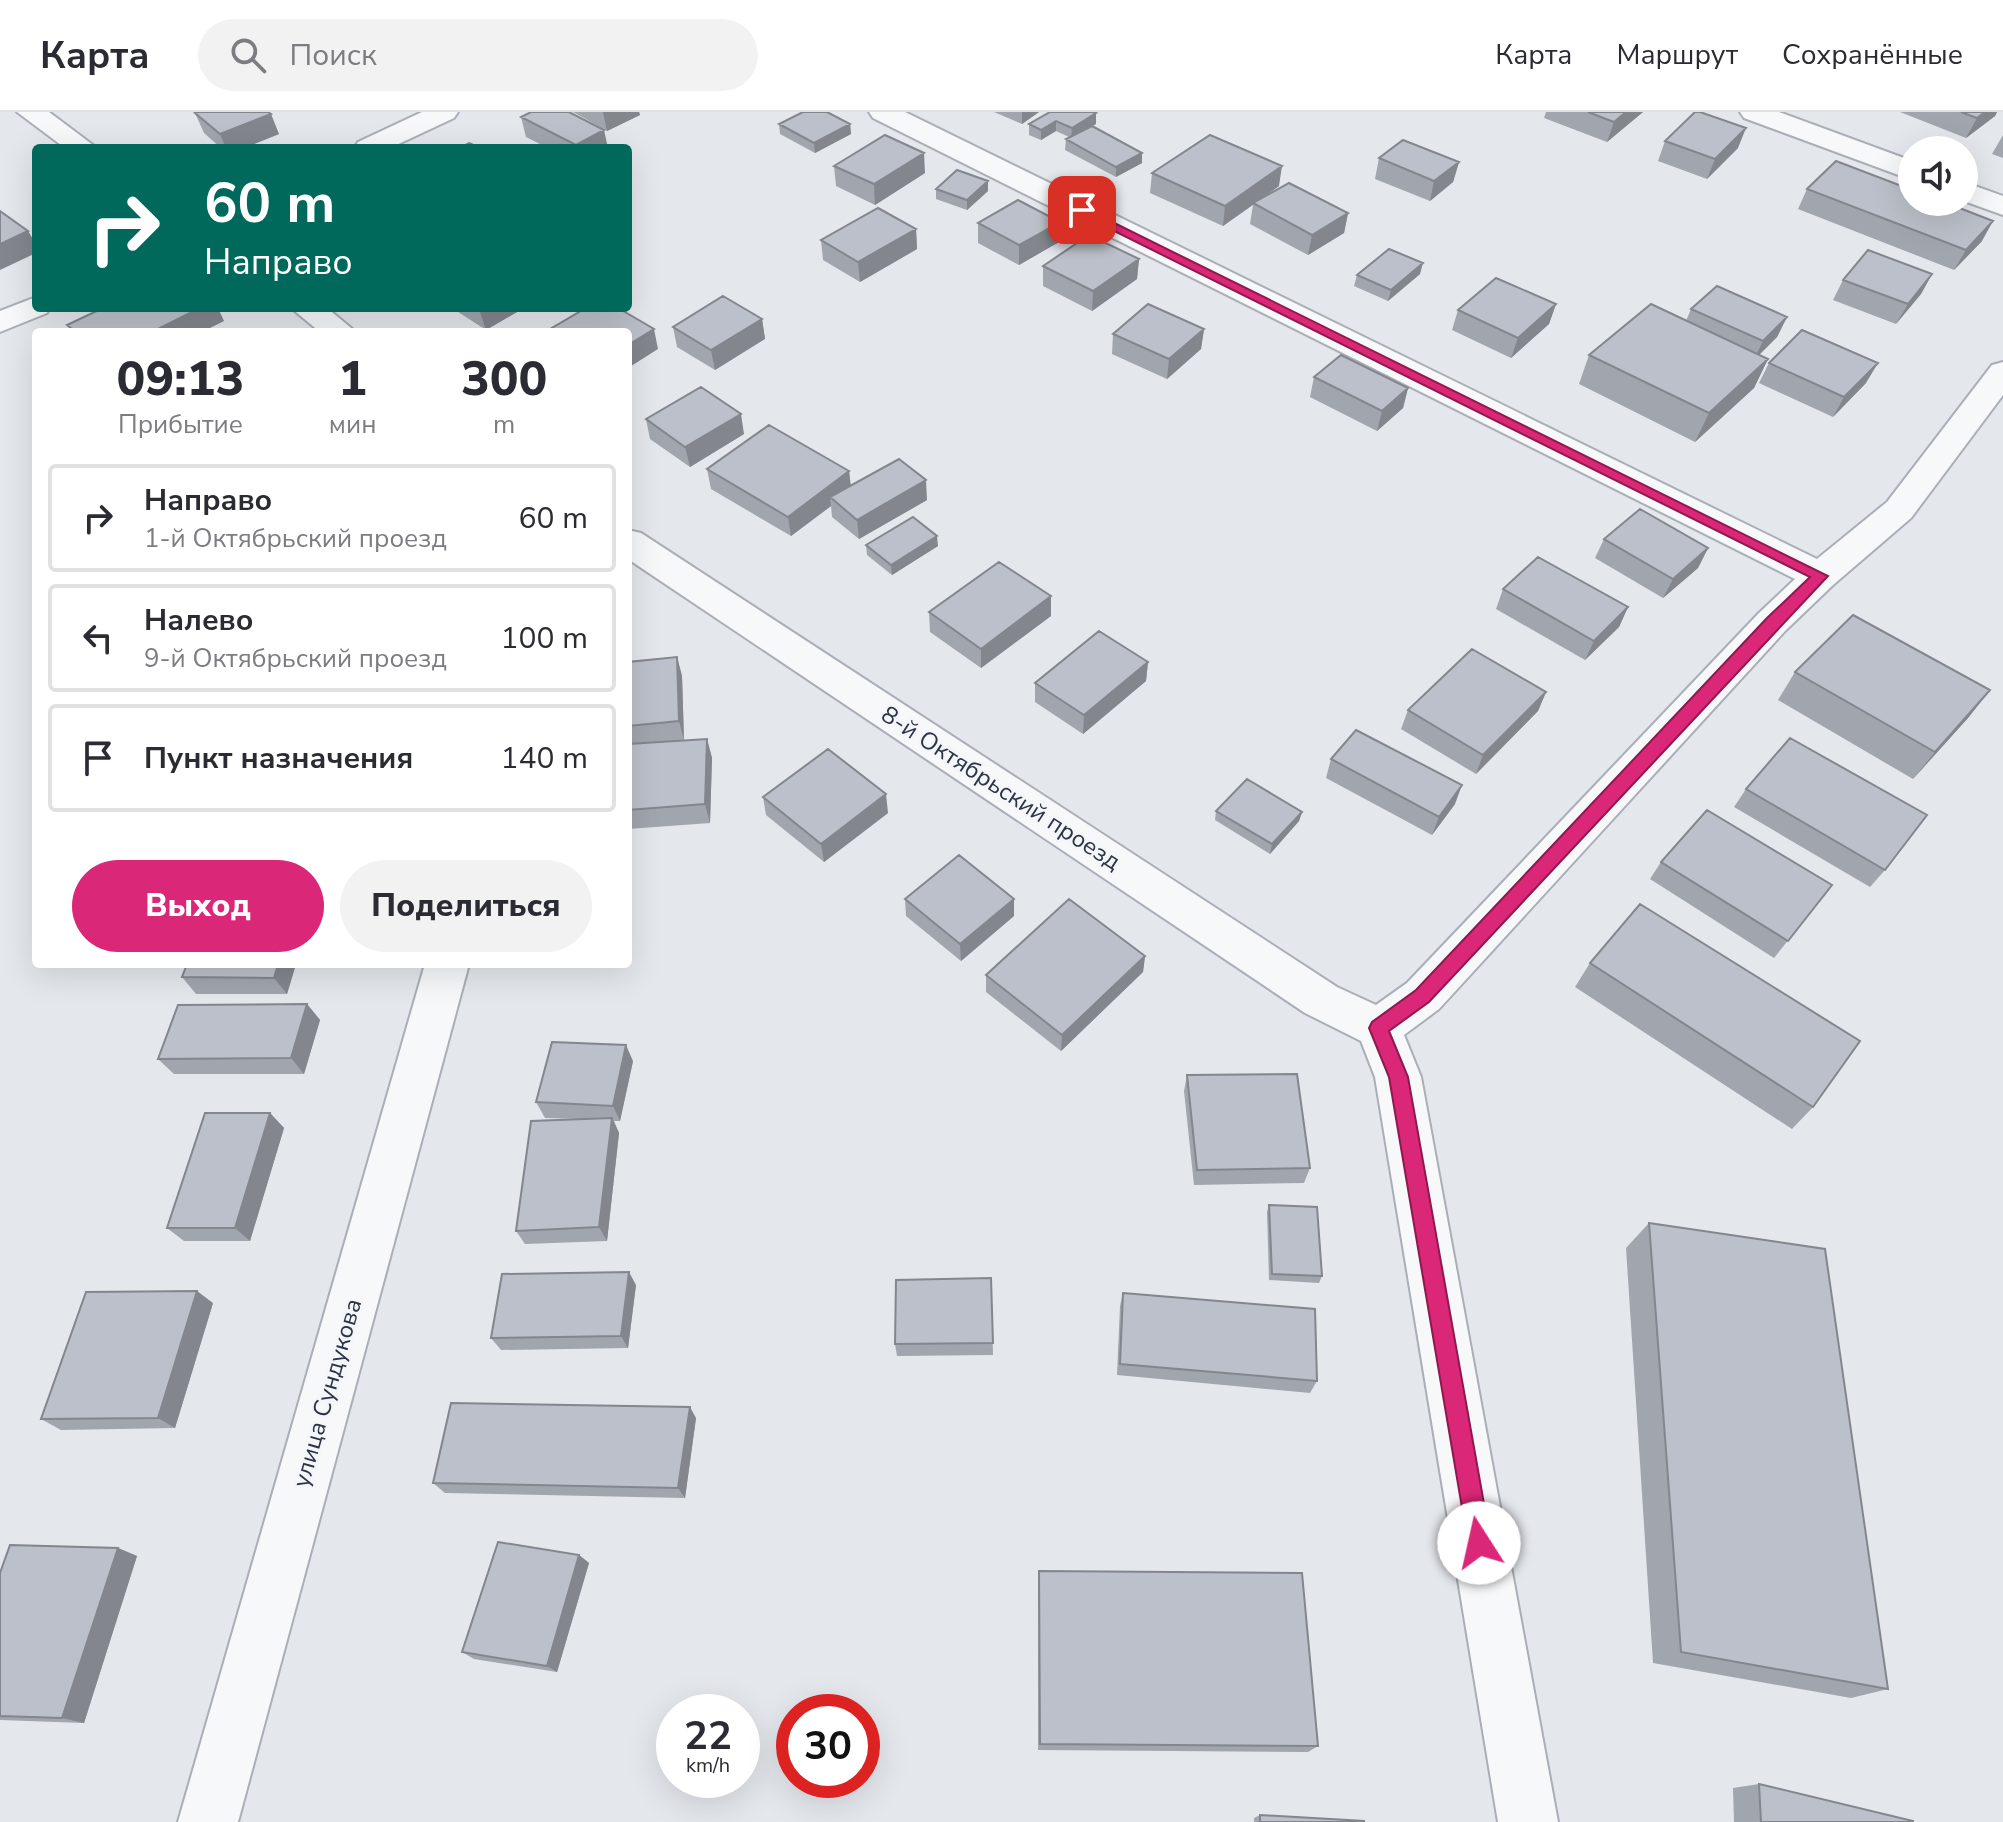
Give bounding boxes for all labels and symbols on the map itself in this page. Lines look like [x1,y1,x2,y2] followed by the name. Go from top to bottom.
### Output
[1048,176,1116,244] pin
[875,698,1127,878] street label: 8-й Октябрьский проезд
[285,1295,369,1491] street label: улица Сундукова
[1437,1501,1521,1585] position arrow
[776,1694,880,1798] speed limit sign: 30

